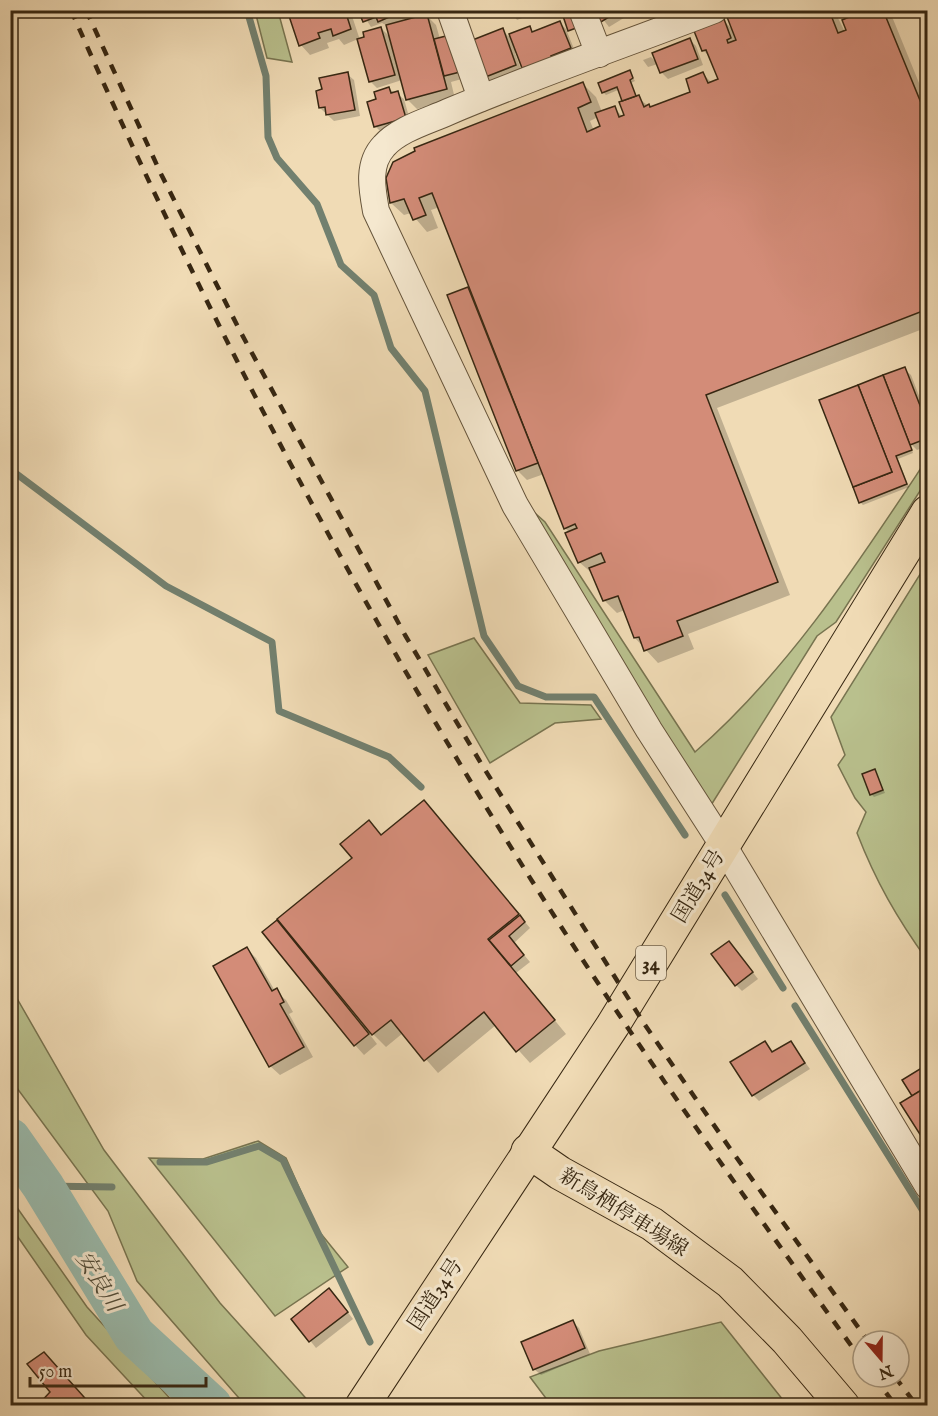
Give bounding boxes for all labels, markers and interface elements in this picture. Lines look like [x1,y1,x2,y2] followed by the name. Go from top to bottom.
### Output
[667,845,732,929] street label: 国道34号
[636,946,666,980] road number: 34
[554,1163,693,1264] street label: 新鳥栖停車場線
[69,1247,129,1319] water label: 安良川
[403,1253,470,1336] street label: 国道34号
[851,1329,911,1389] north arrow
[30,1350,206,1388] scale bar
[875,1359,896,1383] text: N
[39,1361,72,1384] text: 50 m

